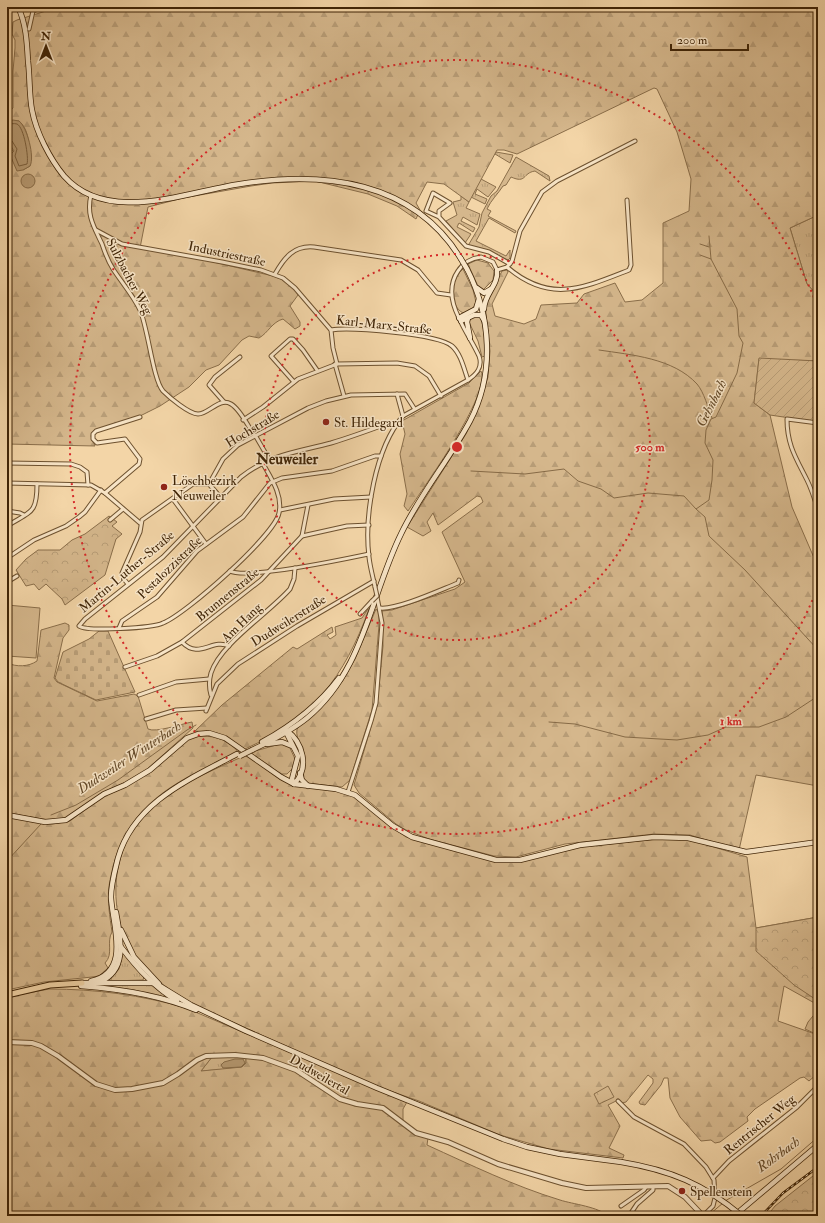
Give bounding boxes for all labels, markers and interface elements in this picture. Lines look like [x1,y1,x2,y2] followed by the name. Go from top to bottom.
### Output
[26,26,66,66] north arrow
[671,26,748,52] scale bar
[40,30,52,43] text: N
[677,33,708,48] text: 200 m
[102,236,156,318] street label: Sulzbacher Weg
[187,238,267,270] street label: Industriestraße
[335,312,433,338] street label: Karl-Marx-Straße
[692,377,731,430] water label: Gehnbach
[223,406,283,451] street label: Hochstraße
[334,415,403,431] place label: St. Hildegard
[321,417,331,427] marker: St. Hildegard
[450,440,464,454] centre of rings
[635,440,665,455] text: 500 m
[255,450,318,469] district label: Neuweiler
[172,473,238,504] place label: Löschbezirk Neuweiler
[159,482,169,492] marker: Löschbezirk Neuweiler
[76,527,178,616] street label: Martin-Luther-Straße
[134,533,206,603] street label: Pestalozzistraße
[193,564,263,625] street label: Brunnenstraße
[248,591,329,650] street label: Dudweilerstraße
[217,599,266,647] street label: Am Hang
[720,714,743,729] text: 1 km
[73,717,184,798] water label: Dudweiler Winterbach
[287,1051,353,1099] street label: Dudweilertal
[721,1091,799,1158] street label: Rentrischer Weg
[753,1133,803,1176] water label: Rohrbach
[690,1184,753,1201] place label: Spellenstein
[677,1186,687,1196] marker: Spellenstein

